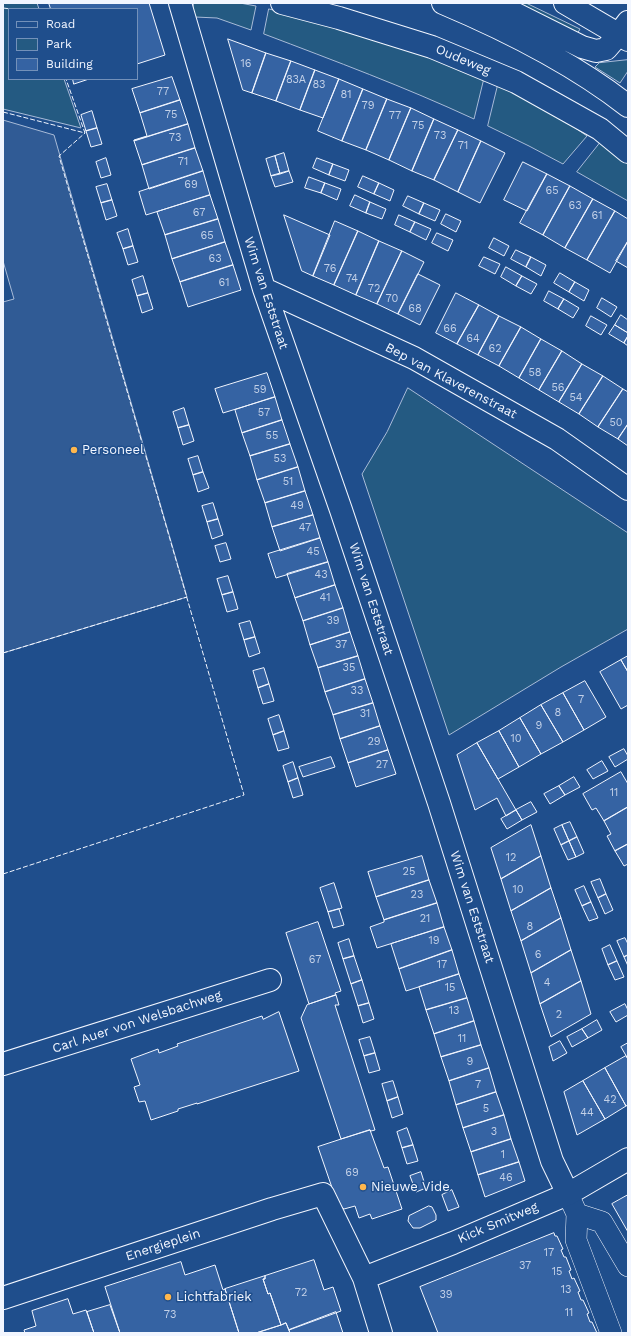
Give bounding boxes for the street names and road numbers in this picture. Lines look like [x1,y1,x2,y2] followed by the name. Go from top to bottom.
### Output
[433,41,493,79] street label: Oudeweg
[240,235,292,351] street label: Wim van Eststraat
[382,340,520,422] street label: Bep van Klaverenstraat
[345,541,397,657] street label: Wim van Eststraat
[446,849,498,965] street label: Wim van Eststraat
[50,987,224,1057] street label: Carl Auer von Welsbachweg
[456,1199,540,1247] street label: Kick Smitweg
[124,1226,202,1264] street label: Energieplein

